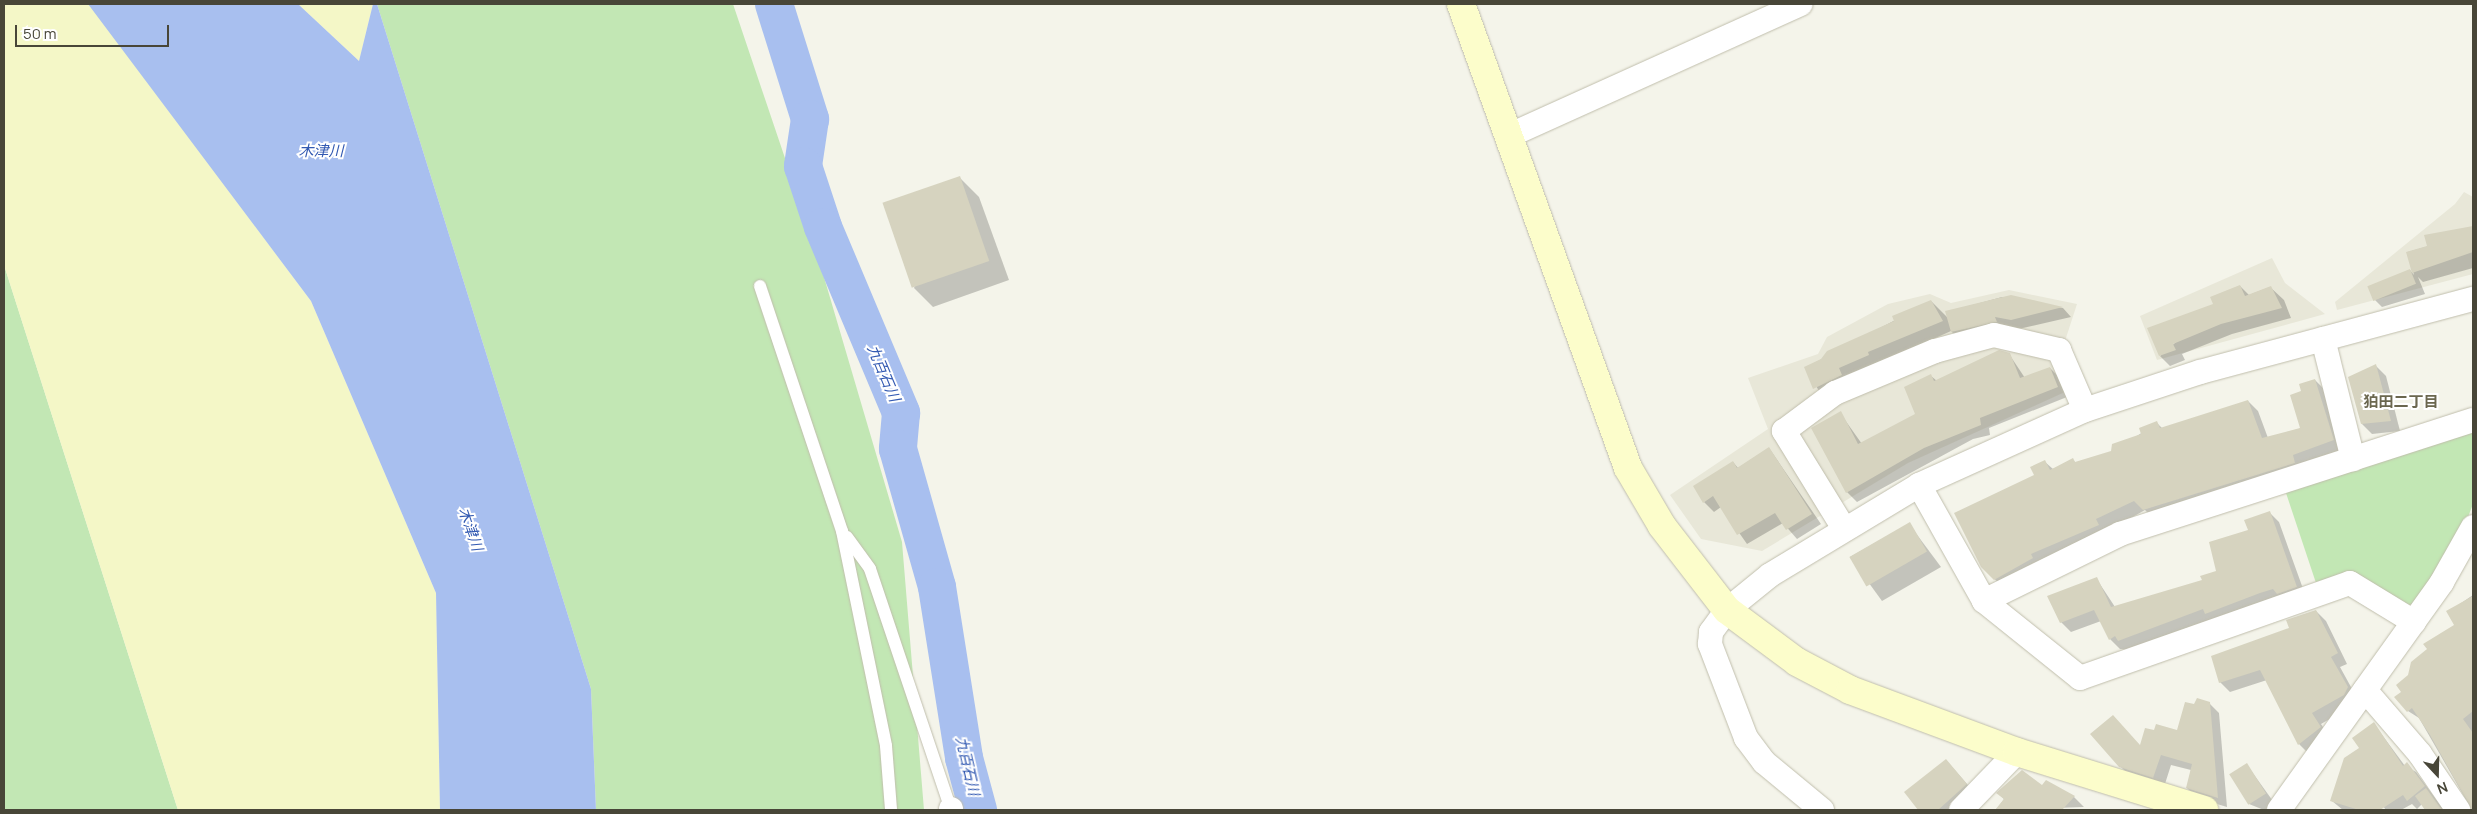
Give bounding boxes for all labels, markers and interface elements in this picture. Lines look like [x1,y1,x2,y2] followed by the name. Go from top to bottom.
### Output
[18,15,171,47] scale bar
[23,23,57,44] text: 50 m
[299,142,343,160] water label: 木津川
[864,342,904,404] water label: 九百石川
[2364,393,2438,411] district label: 狛田二丁目
[455,505,487,553] water label: 木津川
[952,735,984,797] water label: 九百石川
[2412,749,2462,799] north arrow
[2434,778,2451,799] text: N

